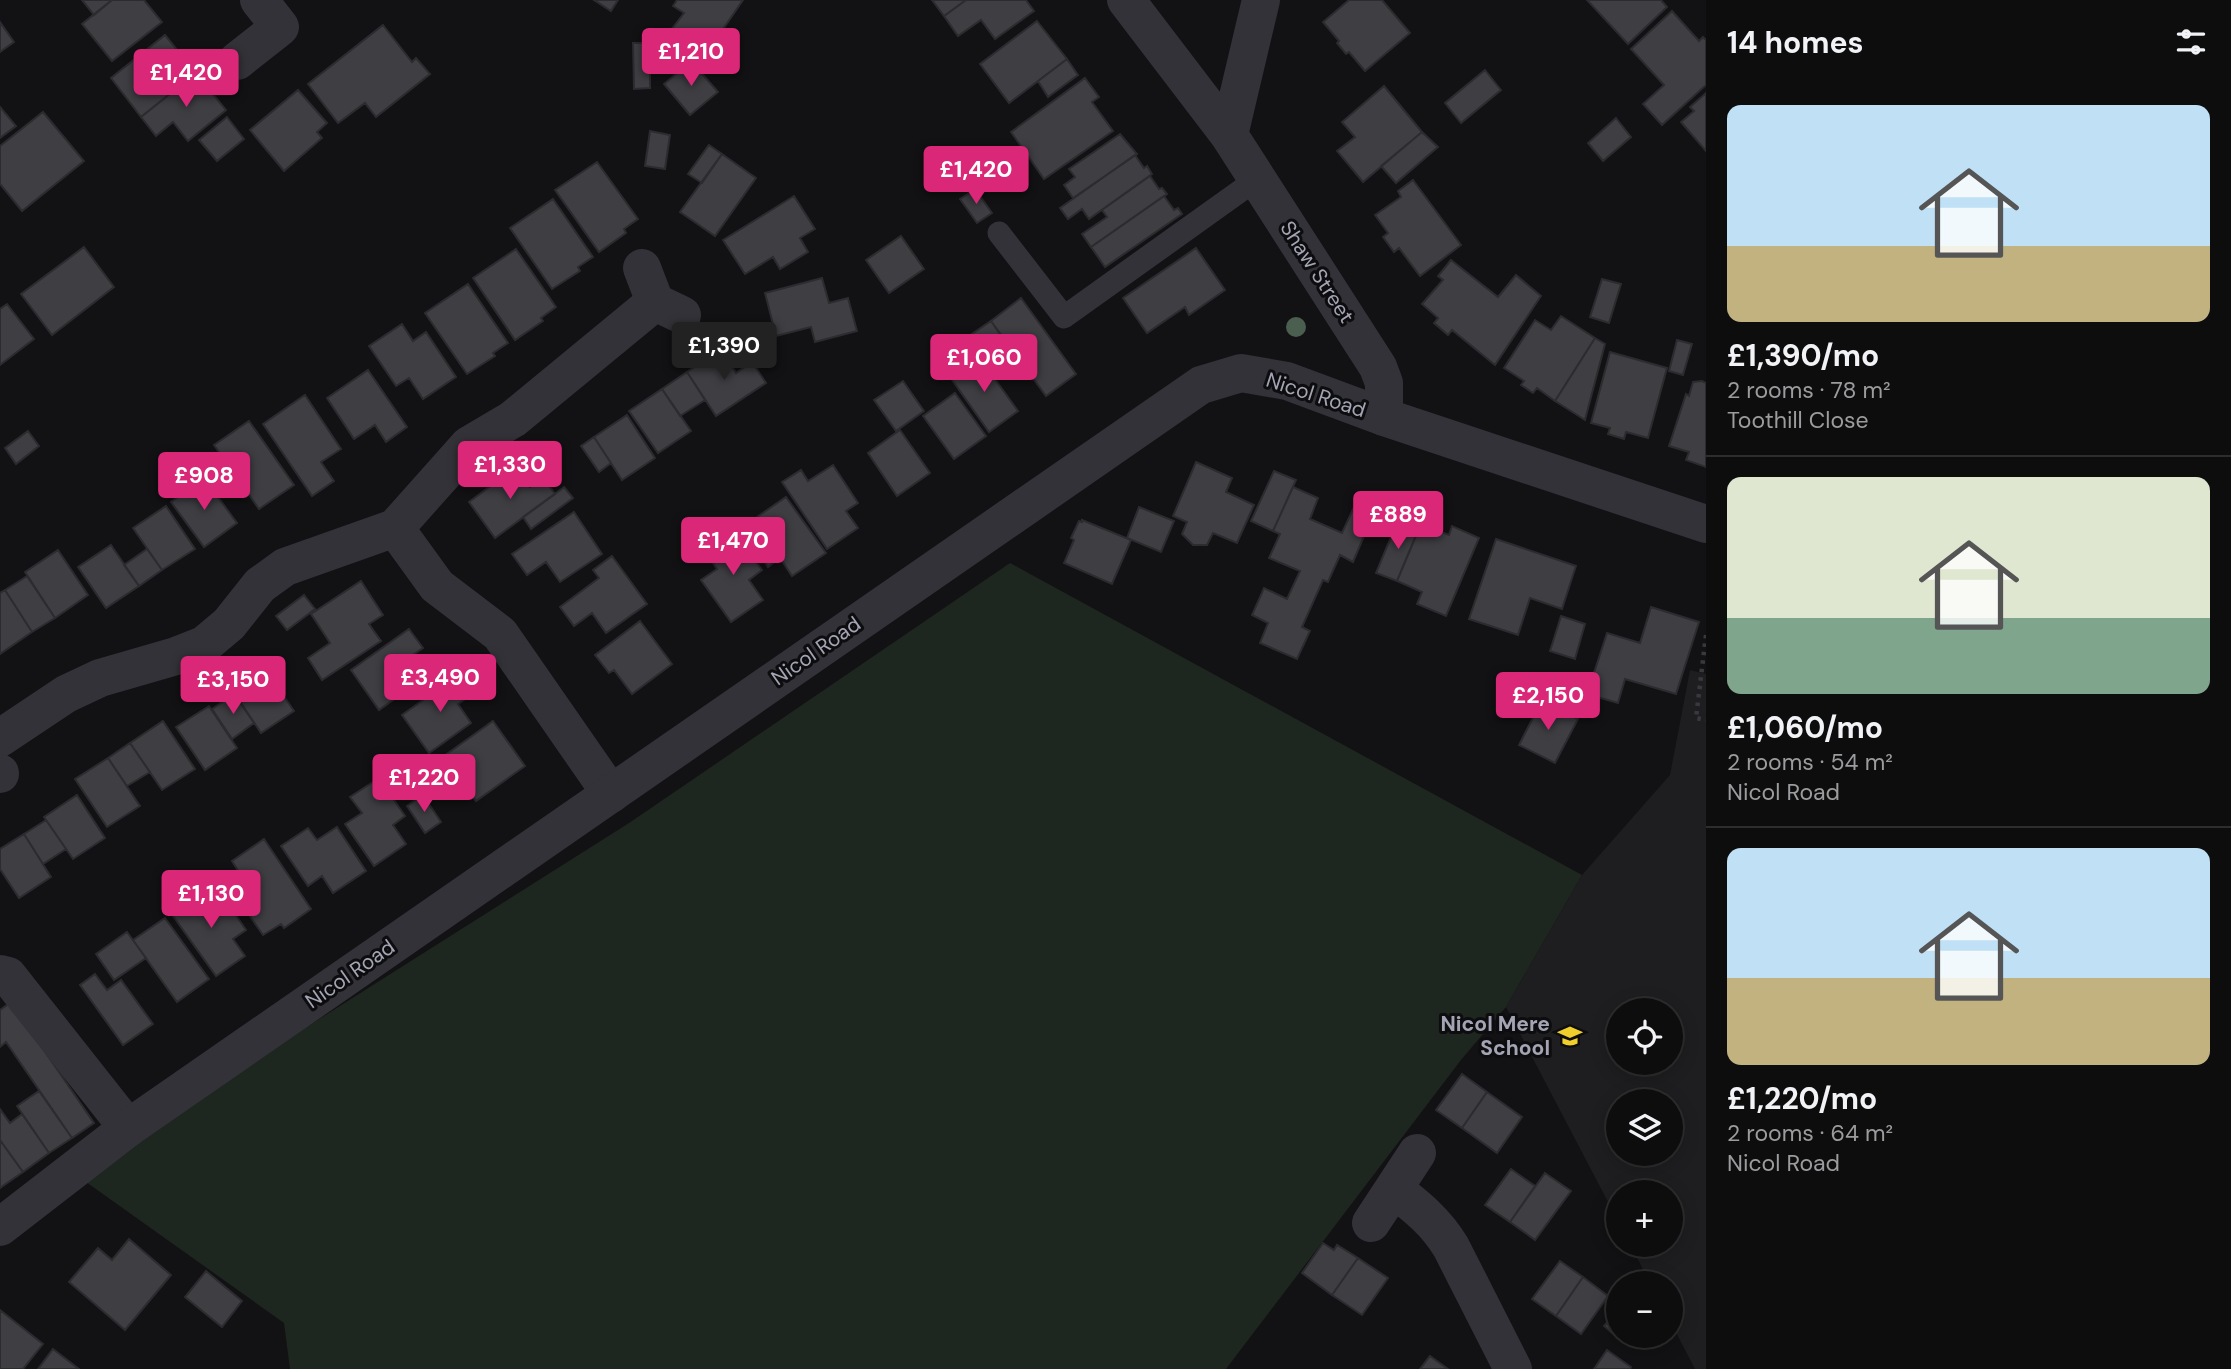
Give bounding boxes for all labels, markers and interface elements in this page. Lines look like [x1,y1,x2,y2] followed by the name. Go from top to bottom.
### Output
[1727,23,1864,62] text: 14 homes
[2172,23,2210,61] icon: filters
[634,28,748,88] pin: £1,210
[658,36,724,66] text: £1,210
[129,50,243,109] pin: £1,420
[150,57,222,87] text: £1,420
[919,146,1033,206] pin: £1,420
[1906,150,2032,276] icon: home
[940,154,1012,184] text: £1,420
[1274,215,1360,329] street label: Shaw Street
[667,322,781,382] pin: £1,390
[688,330,760,360] text: £1,390
[927,334,1041,394] pin: £1,060
[1727,336,1879,375] text: £1,390/mo
[946,342,1022,372] text: £1,060
[1263,366,1369,424] street label: Nicol Road
[1727,375,1891,405] text: 2 rooms · 78 m²
[1727,405,1869,435] text: Toothill Close
[453,442,567,501] pin: £1,330
[474,449,546,479] text: £1,330
[163,452,245,512] pin: £908
[174,460,234,490] text: £908
[1357,491,1439,551] pin: £889
[1369,499,1427,529] text: £889
[676,518,790,577] pin: £1,470
[1906,522,2032,648] icon: home
[697,525,769,555] text: £1,470
[766,610,866,692] street label: Nicol Road
[383,654,497,714] pin: £3,490
[176,656,290,716] pin: £3,150
[400,662,480,692] text: £3,490
[197,664,269,694] text: £3,150
[1491,672,1605,732] pin: £2,150
[1512,680,1584,710] text: £2,150
[1727,708,1883,747] text: £1,060/mo
[1727,747,1893,777] text: 2 rooms · 54 m²
[367,754,481,814] pin: £1,220
[388,762,460,792] text: £1,220
[1727,777,1840,807] text: Nicol Road
[154,870,268,930] pin: £1,130
[178,878,244,908] text: £1,130
[1906,893,2032,1019] icon: home
[300,933,400,1015] street label: Nicol Road
[1606,998,1683,1348] map controls
[1606,998,1683,1075] button: locate
[1441,1010,1550,1062] place label: Nicol Mere School
[1556,1022,1584,1050] school or university icon: Nicol Mere School
[1727,1079,1877,1118] text: £1,220/mo
[1606,1089,1683,1166] button: layers
[1727,1118,1893,1148] text: 2 rooms · 64 m²
[1727,1148,1840,1178] text: Nicol Road
[1606,1180,1683,1257] button: +
[1606,1271,1683,1348] button: −

